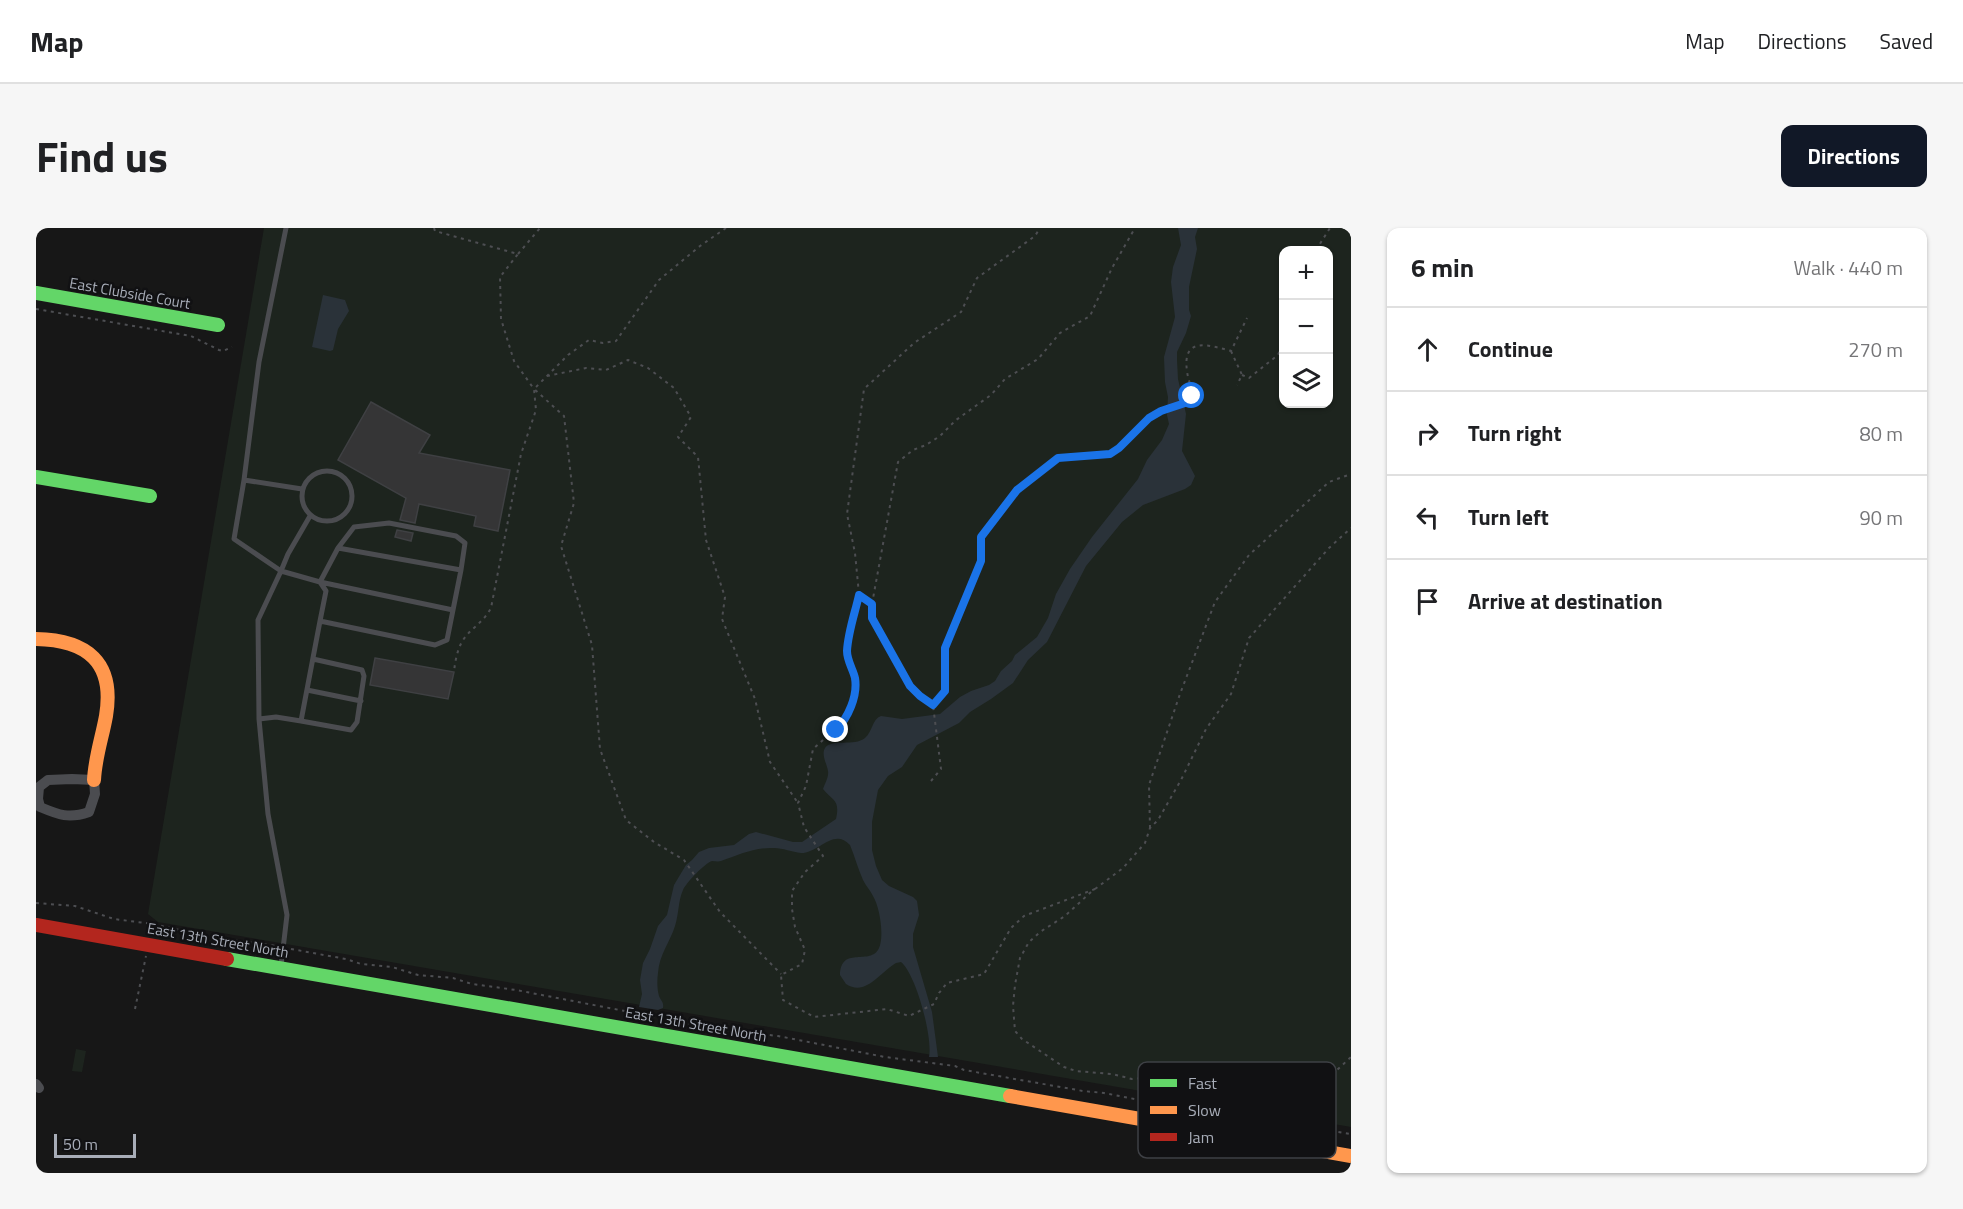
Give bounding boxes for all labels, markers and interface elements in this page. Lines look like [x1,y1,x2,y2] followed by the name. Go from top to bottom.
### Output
[30,20,84,63] text: Map
[1685,25,1725,57] text: Map
[1758,25,1847,57] text: Directions
[1880,25,1933,57] text: Saved
[36,124,168,188] text: Find us
[1781,125,1927,187] button: Directions
[1279,246,1333,408] map controls
[1279,246,1333,300] button: +
[1411,248,1474,287] text: 6 min
[1794,252,1903,283] text: Walk · 440 m
[68,271,193,315] street label: East Clubside Court
[1279,300,1333,354] button: −
[1468,332,1553,366] text: Continue
[1411,333,1444,366] icon: ahead
[1848,334,1903,365] text: 270 m
[1279,354,1333,408] button: layers
[1178,382,1204,408] route start
[1468,416,1562,450] text: Turn right
[1411,417,1444,450] icon: right
[1859,418,1903,449] text: 80 m
[1468,500,1549,534] text: Turn left
[1411,501,1444,534] icon: left
[1859,502,1903,533] text: 90 m
[1468,584,1663,618] text: Arrive at destination
[1411,585,1444,618] icon: arrive
[822,716,848,742] route end
[145,916,291,964] street label: East 13th Street North
[623,1000,769,1048] street label: East 13th Street North
[1138,1062,1336,1158] legend
[1188,1071,1217,1095] text: Fast
[1188,1098,1221,1122] text: Slow
[1188,1125,1214,1149] text: Jam
[54,1131,136,1158] scale bar
[63,1132,98,1156] text: 50 m

